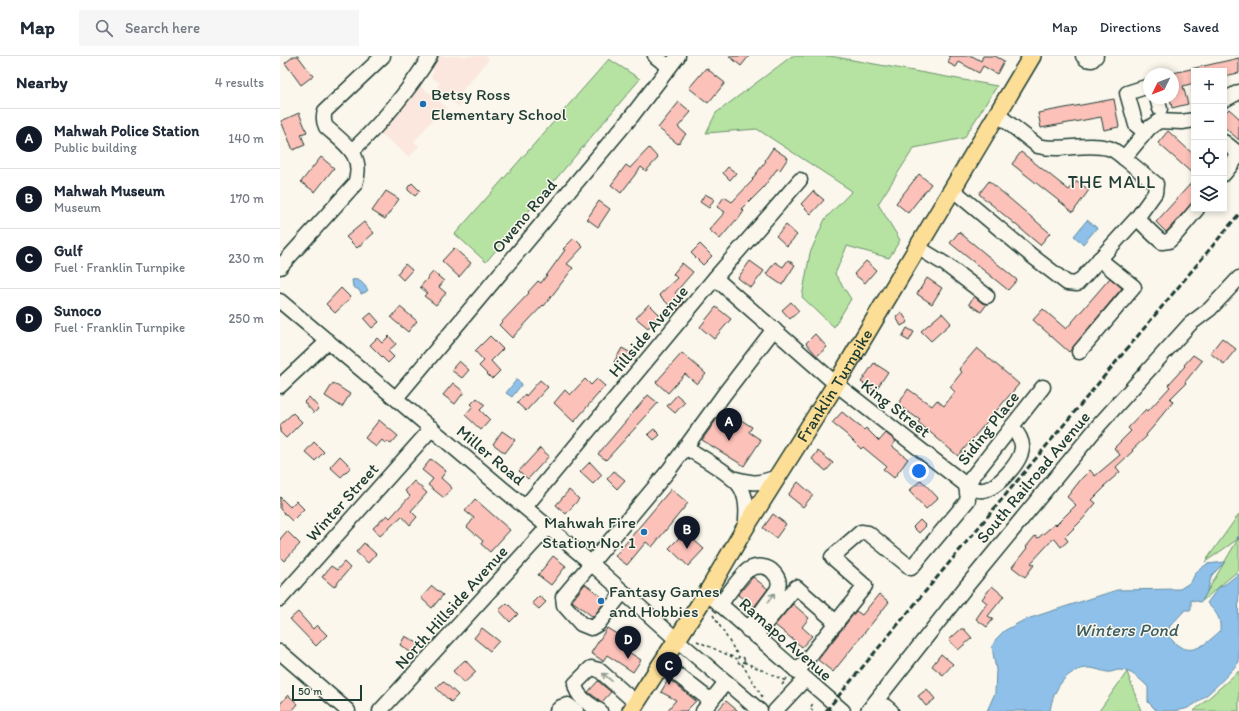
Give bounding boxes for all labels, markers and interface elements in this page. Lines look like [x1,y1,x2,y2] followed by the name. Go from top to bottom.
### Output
[79,10,359,46] search box
[20,16,55,39] text: Map
[93,17,115,39] icon: search
[125,19,200,37] text: Search here
[1052,19,1078,36] text: Map
[1100,19,1161,36] text: Directions
[1183,19,1219,36] text: Saved
[1143,68,1179,104] north arrow
[1191,68,1227,212] map controls
[1191,68,1227,104] button: +
[16,72,68,92] text: Nearby
[215,75,264,90] text: 4 results
[431,84,567,124] place label: Betsy Ross Elementary School
[418,99,428,109] marker: Betsy Ross Elementary School
[1191,104,1227,140] button: −
[54,122,199,140] text: Mahwah Police Station
[25,131,33,146] text: A
[228,131,264,146] text: 140 m
[54,140,137,155] text: Public building
[1191,140,1227,176] button: locate
[1068,171,1156,193] district label: THE MALL
[487,174,561,257] street label: Oweno Road
[1191,176,1227,212] button: layers
[54,182,165,200] text: Mahwah Museum
[25,191,33,206] text: B
[230,191,264,206] text: 170 m
[54,200,101,215] text: Museum
[54,242,83,260] text: Gulf
[25,251,33,266] text: C
[228,251,264,266] text: 230 m
[54,260,185,275] text: Fuel · Franklin Turnpike
[604,281,692,381] street label: Hillside Avenue
[54,302,101,320] text: Sunoco
[25,311,33,326] text: D
[228,311,264,326] text: 250 m
[54,320,185,335] text: Fuel · Franklin Turnpike
[792,325,877,446] street label: Franklin Turnpike
[857,375,935,442] street label: King Street
[953,387,1023,469] street label: Siding Place
[972,407,1094,547] street label: South Railroad Avenue
[716,408,742,441] pin: A
[453,421,530,490] street label: Miller Road
[302,459,382,545] street label: Winter Street
[909,461,929,481] your location
[542,512,636,552] place label: Mahwah Fire Station No. 1
[674,516,700,549] pin: B
[639,527,649,537] marker: Mahwah Fire Station No. 1
[390,541,512,673] street label: North Hillside Avenue
[609,581,720,621] place label: Fantasy Games and Hobbies
[735,593,837,685] street label: Ramapo Avenue
[767,593,775,604] one-way arrow
[596,596,606,606] marker: Fantasy Games and Hobbies
[1074,619,1180,641] water label: Winters Pond
[615,626,641,659] pin: D
[656,652,682,685] pin: C
[602,673,612,682] one-way arrow
[292,683,362,702] scale bar
[298,685,322,698] text: 50 m

